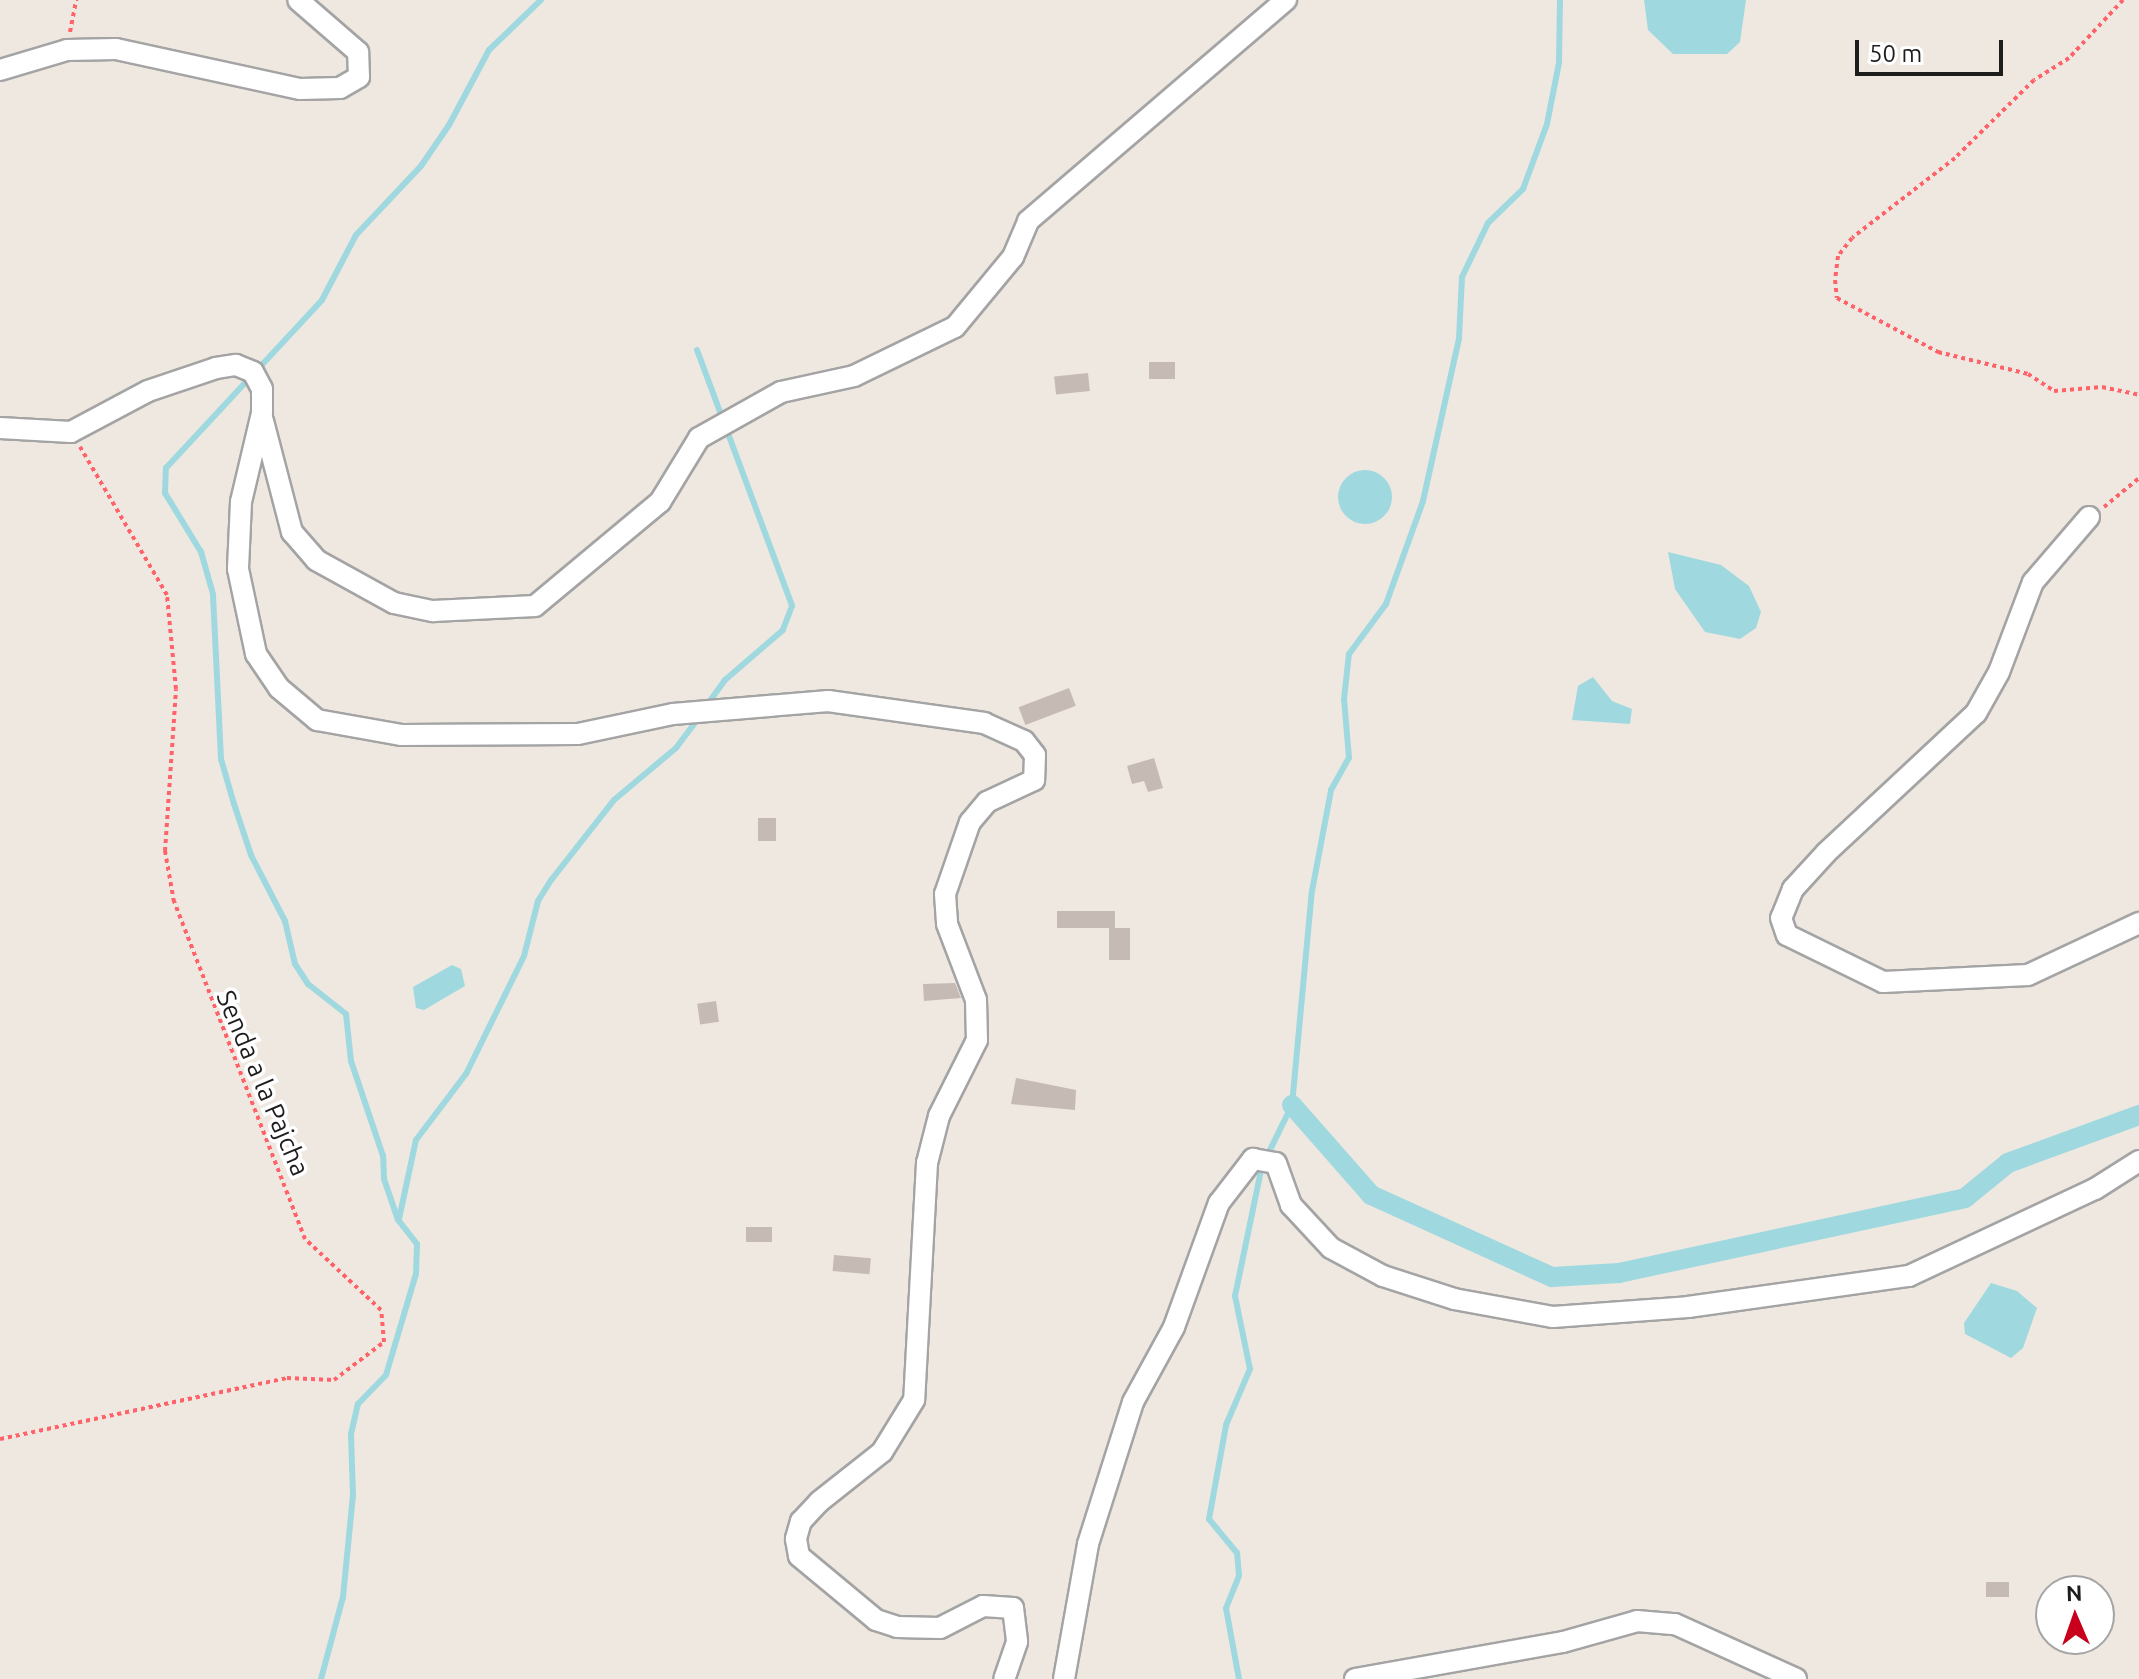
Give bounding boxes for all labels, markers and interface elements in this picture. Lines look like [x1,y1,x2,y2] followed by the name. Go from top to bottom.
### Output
[1859,24,2007,74] scale bar
[1869,40,1922,67] text: 50 m
[210,986,316,1180] street label: Senda a la Pajcha
[2035,1575,2115,1655] north arrow
[2066,1580,2083,1605] text: N

